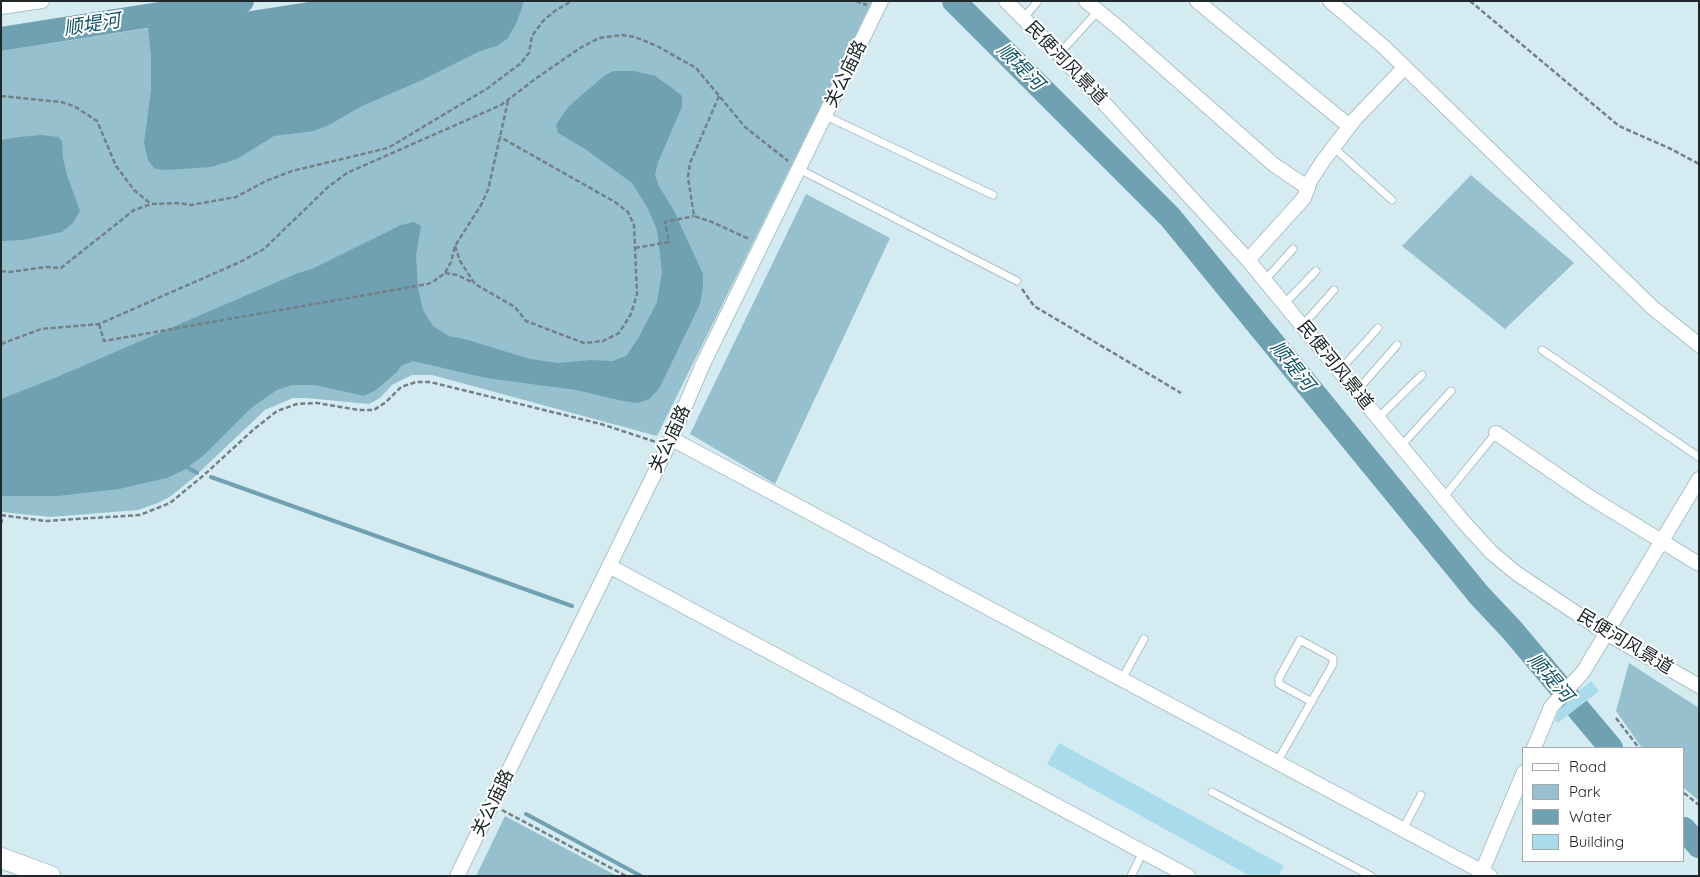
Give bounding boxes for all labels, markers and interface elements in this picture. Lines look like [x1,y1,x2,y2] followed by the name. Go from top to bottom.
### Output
[62,9,122,41] water label: 顺堤河
[1021,17,1111,109] street label: 民便河风景道
[821,37,871,111] street label: 关公庙路
[992,39,1048,95] water label: 顺堤河
[1293,316,1377,414] street label: 民便河风景道
[1265,337,1319,395] water label: 顺堤河
[645,402,695,476] street label: 关公庙路
[1573,605,1677,679] street label: 民便河风景道
[1523,649,1577,707] water label: 顺堤河
[1522,747,1685,862] legend
[1569,757,1606,776] text: Road
[468,766,518,840] street label: 关公庙路
[1569,782,1601,801] text: Park
[1569,807,1612,826] text: Water
[1569,832,1624,851] text: Building

